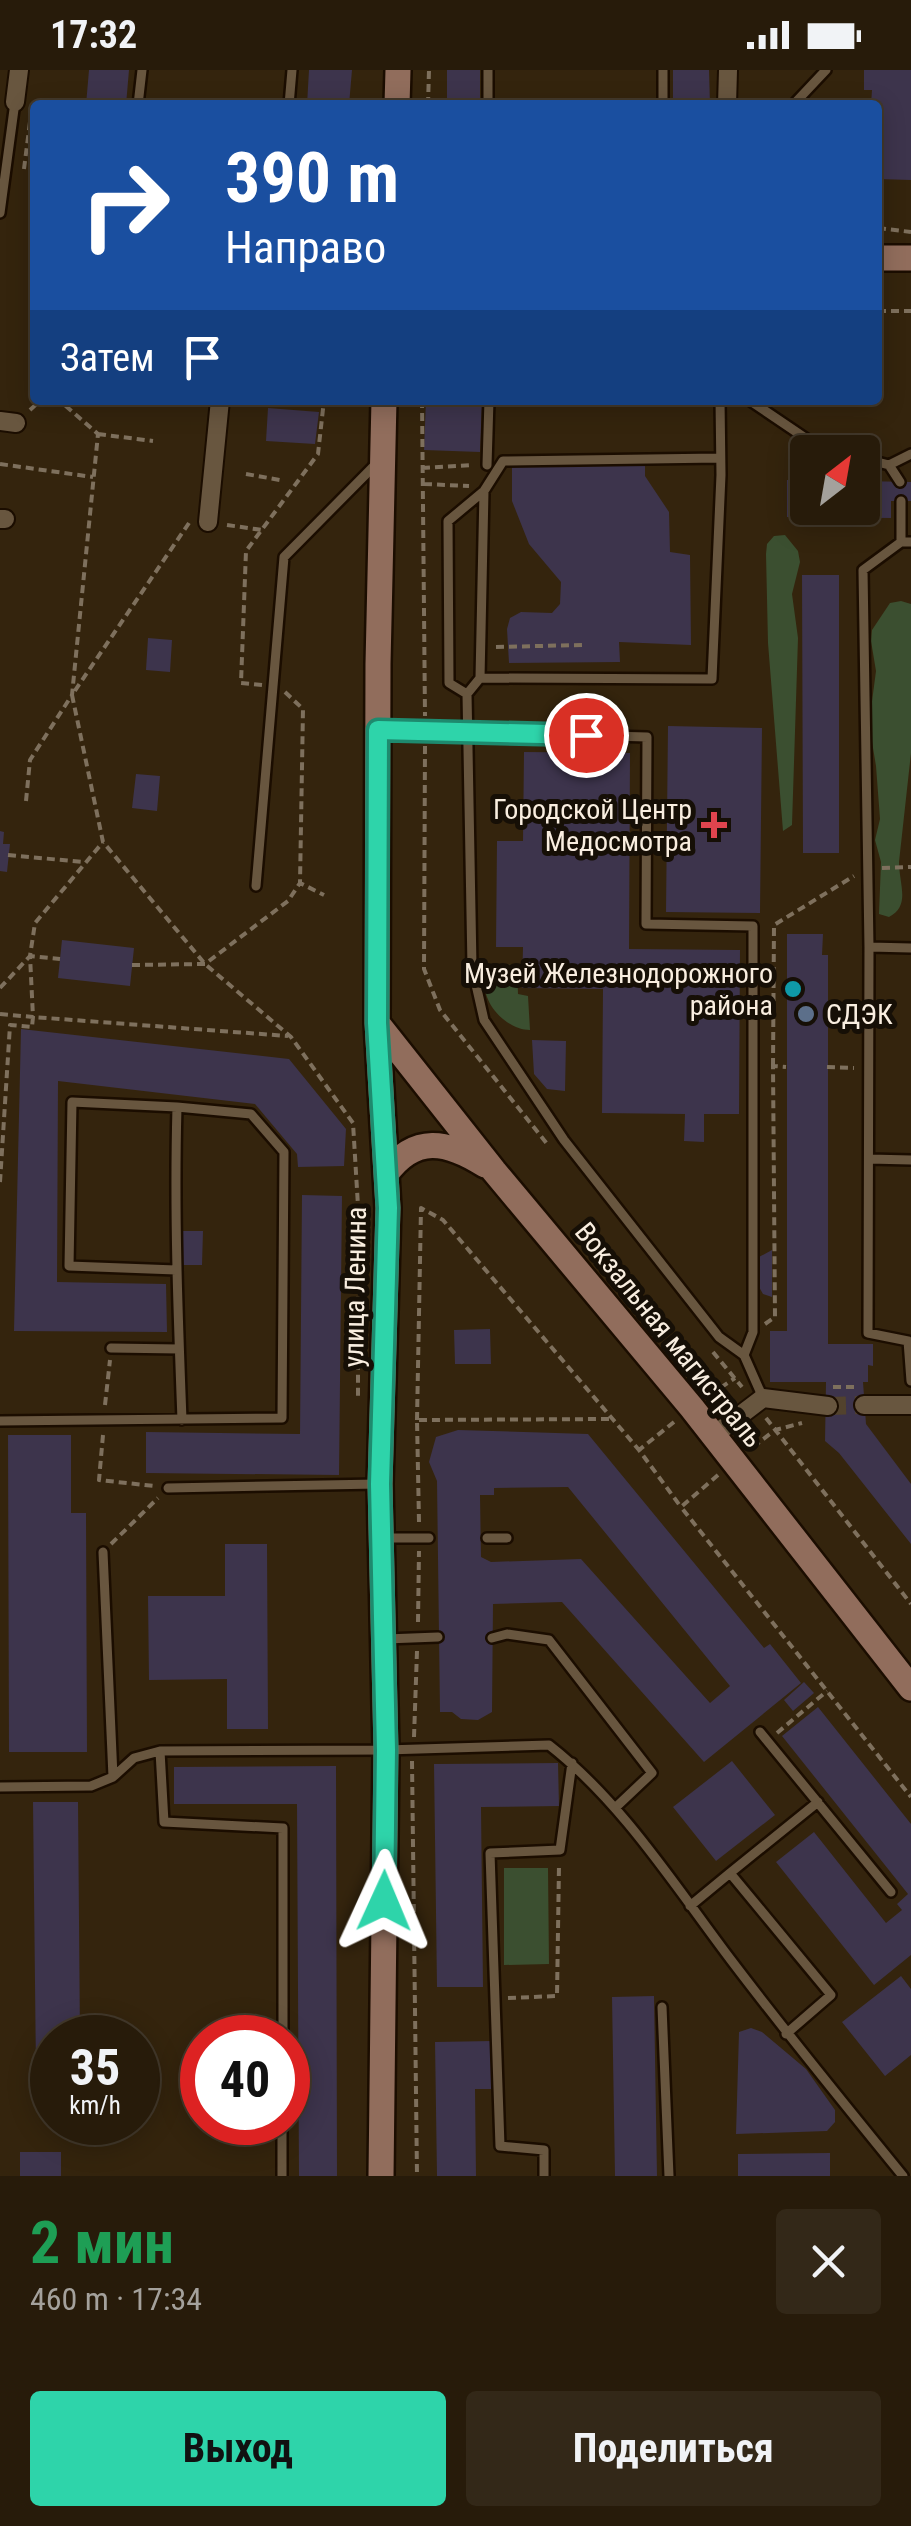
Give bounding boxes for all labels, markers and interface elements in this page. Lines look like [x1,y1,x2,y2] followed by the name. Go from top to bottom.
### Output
[50,13,137,57] text: 17:32
[225,137,399,219] text: 390 m
[60,140,190,270] icon: right
[225,221,386,274] text: Направо
[175,330,230,385] icon: arrive
[60,336,155,380] text: Затем
[790,435,880,525] north arrow
[790,435,880,525] map controls
[544,693,629,778] pin
[559,708,614,763] icon: arrive
[493,793,692,858] place label: Городской Центр Медосмотра
[701,812,727,838] marker: Городской Центр Медосмотра
[464,957,773,1022] place label: Музей Железнодорожного района
[782,978,804,1000] marker: Музей Железнодорожного района
[826,998,893,1031] place label: СДЭК
[795,1003,817,1025] marker: СДЭК
[337,1206,373,1368] street label: улица Ленина
[568,1216,770,1454] street label: Вокзальная магистраль
[332,1849,436,1953] position arrow
[180,2015,310,2145] speed limit sign: 40
[70,2039,120,2097] text: 35
[69,2091,121,2120] text: km/h
[30,2207,174,2278] text: 2 мин
[776,2209,881,2314] button: close
[30,2280,202,2318] text: 460 m · 17:34
[30,2391,446,2506] button: Выход
[466,2391,881,2506] button: Поделиться

